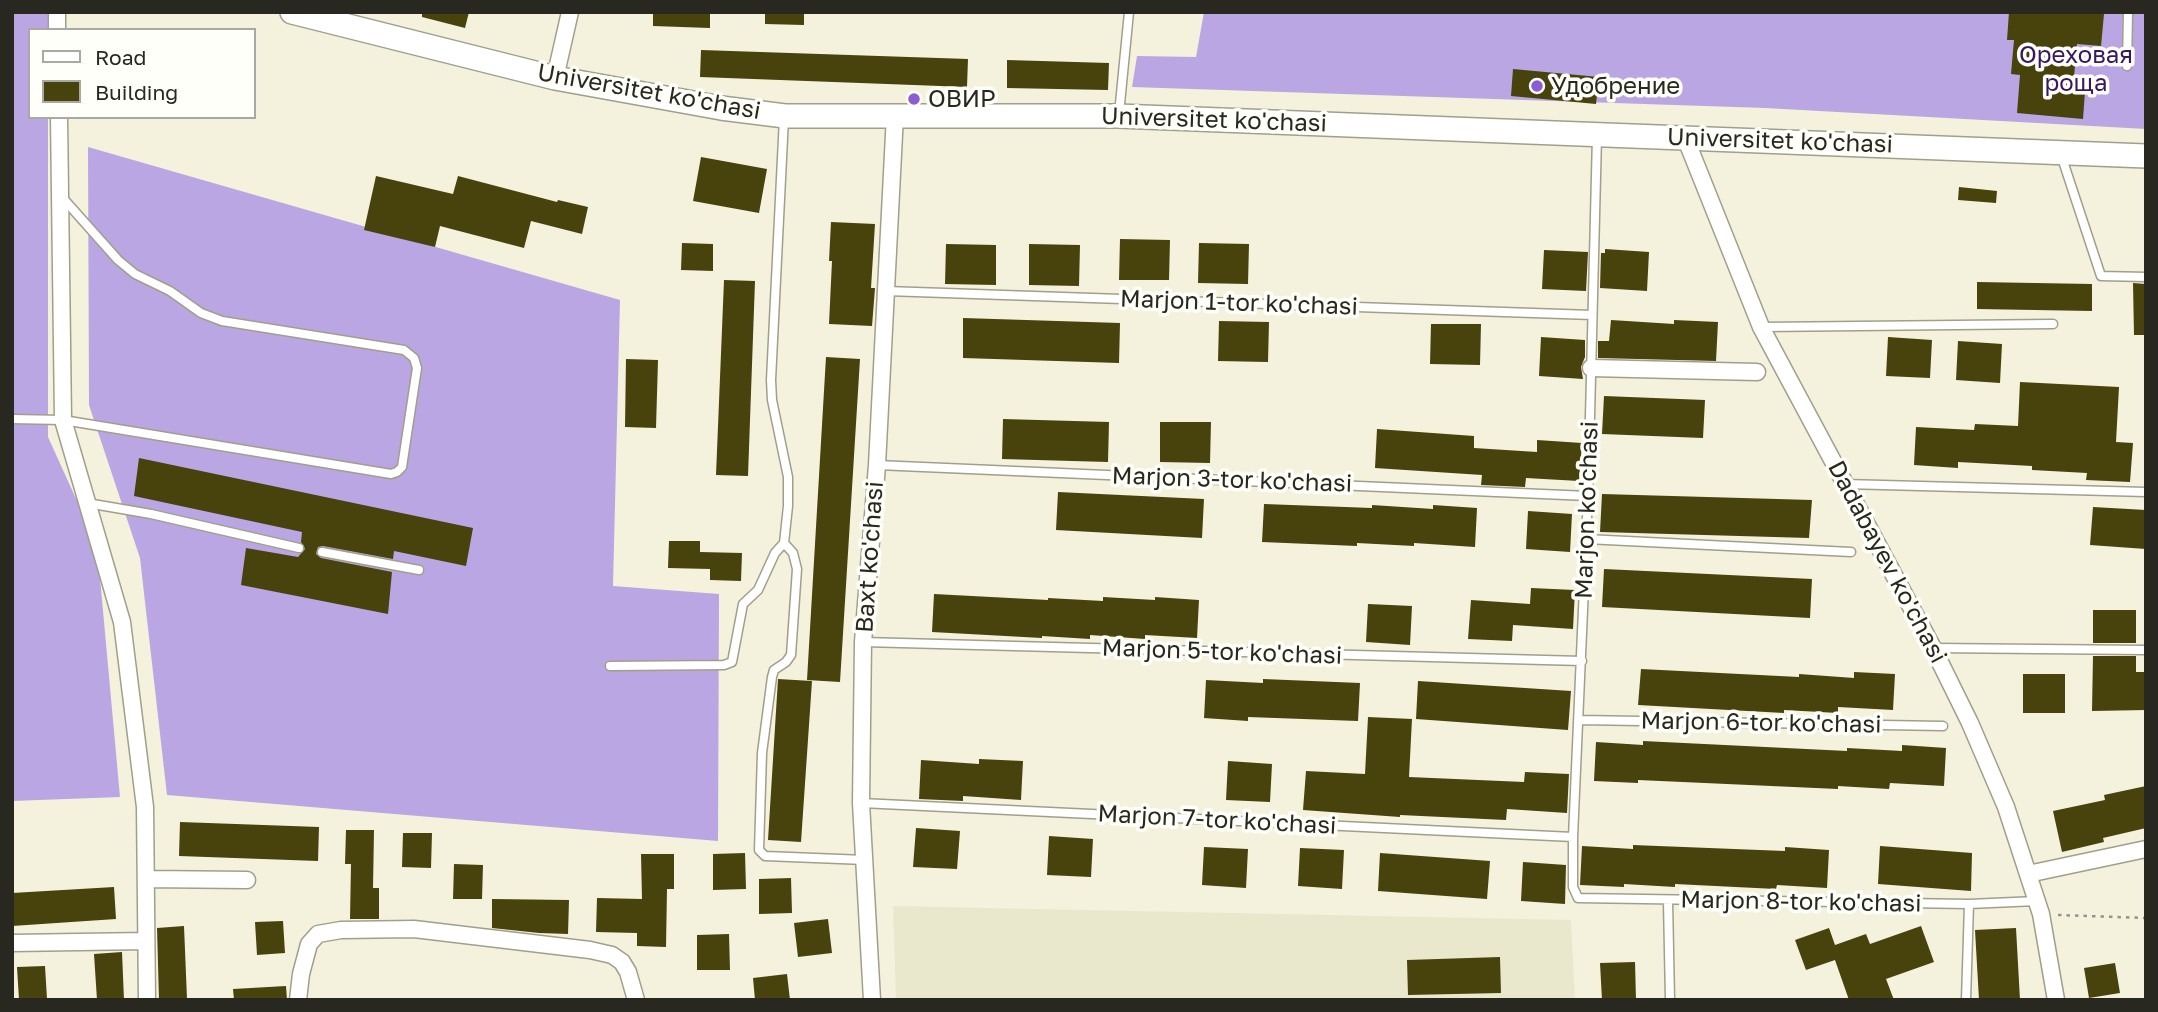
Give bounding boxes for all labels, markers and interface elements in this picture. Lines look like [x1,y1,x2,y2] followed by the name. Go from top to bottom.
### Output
[28,28,256,119] legend
[2019,41,2133,97] park label: Ореховая роща
[95,44,146,70] text: Road
[535,58,763,126] street label: Universitet ko'chasi
[1551,72,1680,100] place label: Удобрение
[1529,78,1545,94] marker: Удобрение
[95,79,178,105] text: Building
[928,85,996,113] place label: ОВИР
[906,91,922,107] marker: ОВИР
[1101,102,1327,138] street label: Universitet ko'chasi
[1667,123,1893,159] street label: Universitet ko'chasi
[1120,284,1358,322] street label: Marjon 1-tor ko'chasi
[1570,421,1604,599] street label: Marjon ko'chasi
[1821,456,1953,668] street label: Dadabayev ko'chasi
[1111,461,1353,499] street label: Marjon 3-tor ko'chasi
[850,480,890,634] street label: Baxt ko'chasi
[1101,633,1343,671] street label: Marjon 5-tor ko'chasi
[1640,706,1882,740] street label: Marjon 6-tor ko'chasi
[1097,799,1337,841] street label: Marjon 7-tor ko'chasi
[1680,885,1922,919] street label: Marjon 8-tor ko'chasi

